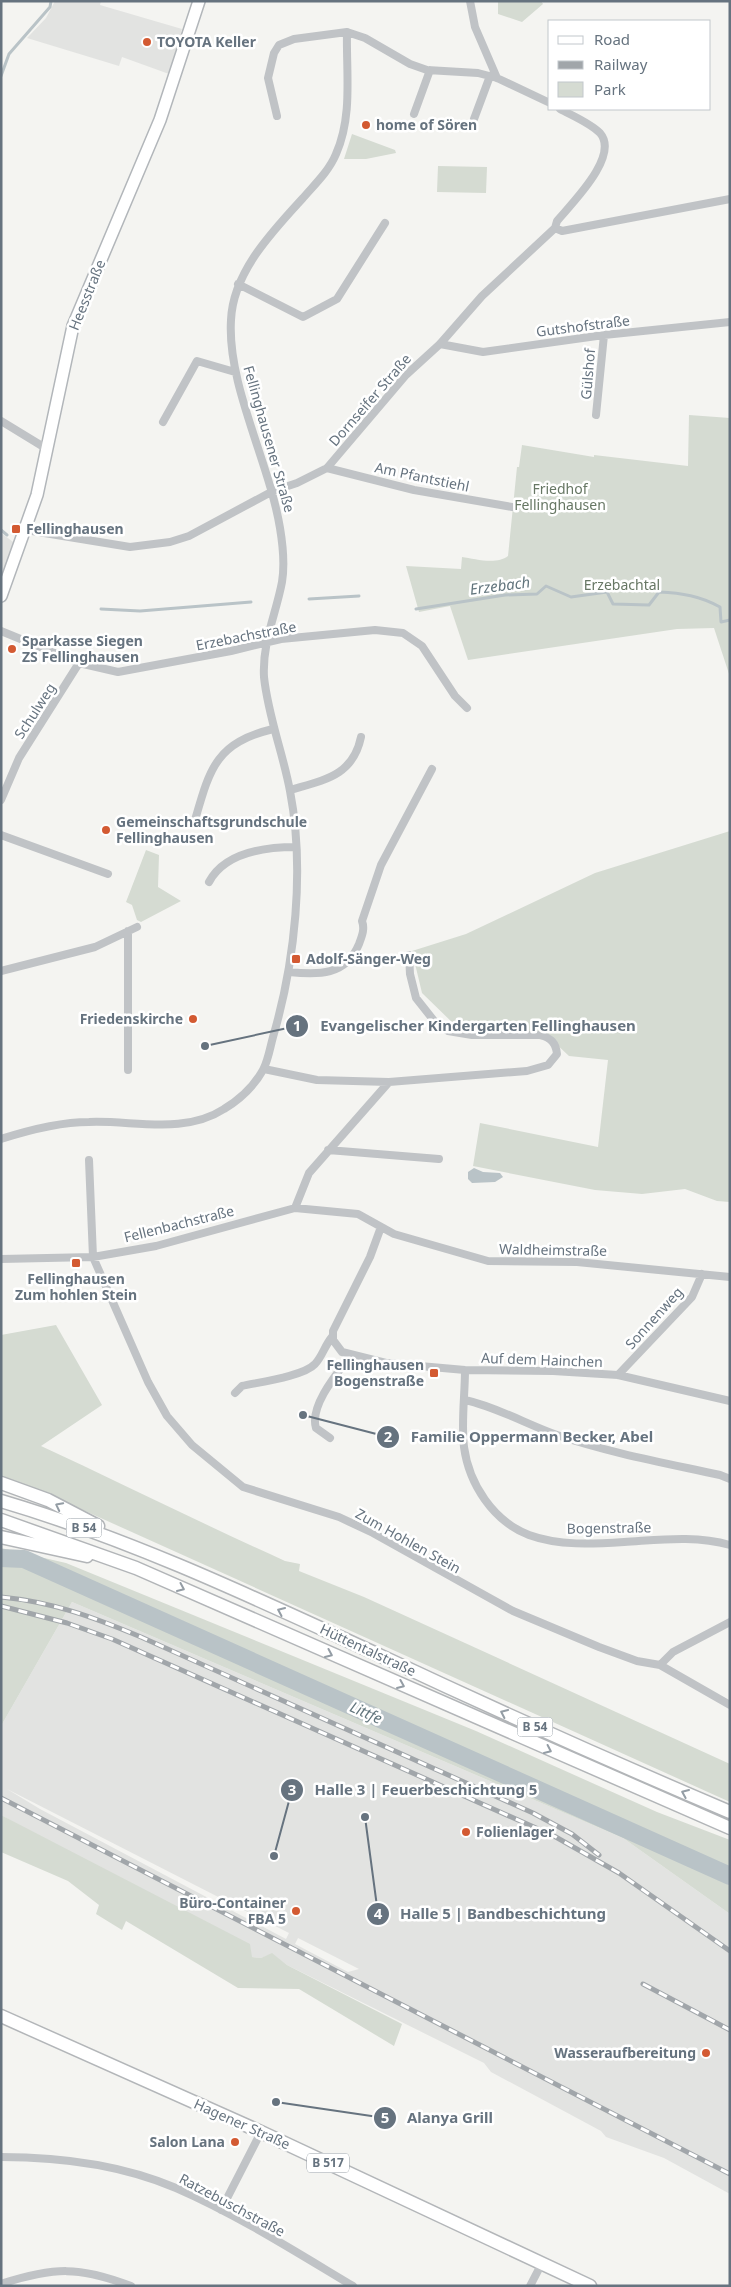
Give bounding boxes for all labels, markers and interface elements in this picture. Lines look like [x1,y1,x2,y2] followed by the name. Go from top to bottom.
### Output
[548,20,711,110] legend
[594,29,630,49] text: Road
[157,32,257,51] place label: TOYOTA Keller
[141,36,153,48] marker: TOYOTA Keller
[594,54,648,74] text: Railway
[594,79,626,99] text: Park
[376,115,477,134] place label: home of Sören
[360,119,372,131] marker: home of Sören
[64,257,109,333] street label: Heesstraße
[535,310,631,341] street label: Gutshofstraße
[576,347,599,400] street label: Gülshof
[324,349,415,450] street label: Dornseifer Straße
[239,363,300,515] street label: Fellinghausener Straße
[373,457,471,496] street label: Am Pfantstiehl
[514,479,606,514] park label: Friedhof Fellinghausen
[26,519,124,538] place label: Fellinghausen
[10,523,22,535] marker: Fellinghausen
[469,571,531,599] water label: Erzebach
[584,575,660,594] park label: Erzebachtal
[194,616,298,655] street label: Erzebachstraße
[22,631,143,666] place label: Sparkasse Siegen ZS Fellinghausen
[6,643,18,655] marker: Sparkasse Siegen ZS Fellinghausen
[9,679,60,742] street label: Schulweg
[116,812,307,847] place label: Gemeinschaftsgrundschule Fellinghausen
[100,824,112,836] marker: Gemeinschaftsgrundschule Fellinghausen
[306,949,431,968] place label: Adolf-Sänger-Weg
[290,953,302,965] marker: Adolf-Sänger-Weg
[80,1009,183,1028] place label: Friedenskirche
[285,1011,645,1041] callout: Evangelischer Kindergarten Fellinghausen
[187,1013,199,1025] marker: Friedenskirche
[293,1015,301,1035] text: 1
[320,1015,636,1035] text: Evangelischer Kindergarten Fellinghausen
[122,1201,236,1246] street label: Fellenbachstraße
[499,1239,607,1260] street label: Waldheimstraße
[70,1257,82,1269] marker: Fellinghausen Zum hohlen Stein
[15,1269,137,1304] place label: Fellinghausen Zum hohlen Stein
[621,1283,687,1353] street label: Sonnenweg
[481,1348,603,1371] street label: Auf dem Hainchen
[326,1355,424,1390] place label: Fellinghausen Bogenstraße
[428,1367,440,1379] marker: Fellinghausen Bogenstraße
[375,1422,663,1452] callout: Familie Oppermann Becker, Abel
[384,1426,393,1446] text: 2
[411,1426,653,1446] text: Familie Oppermann Becker, Abel
[55,1502,64,1512] one-way arrow
[352,1504,464,1577] street label: Zum Hohlen Stein
[567,1517,652,1538] street label: Bogenstraße
[66,1519,102,1538] road number: B 54
[176,1581,185,1592] one-way arrow
[277,1607,286,1617] one-way arrow
[317,1619,419,1680] street label: Hüttentalstraße
[324,1647,333,1658] one-way arrow
[396,1678,405,1689] one-way arrow
[347,1696,386,1728] water label: Littfe
[500,1709,509,1720] one-way arrow
[518,1718,552,1736] road number: B 54
[542,1743,551,1753] one-way arrow
[280,1775,548,1805] callout: Halle 3 | Feuerbeschichtung 5
[288,1779,296,1799] text: 3
[315,1779,537,1799] text: Halle 3 | Feuerbeschichtung 5
[681,1788,690,1799] one-way arrow
[476,1822,555,1841] place label: Folienlager
[460,1826,472,1838] marker: Folienlager
[179,1893,287,1928] place label: Büro-Container FBA 5
[365,1899,616,1929] callout: Halle 5 | Bandbeschichtung
[374,1903,383,1923] text: 4
[400,1903,606,1923] text: Halle 5 | Bandbeschichtung
[290,1905,302,1917] marker: Büro-Container FBA 5
[554,2043,696,2062] place label: Wasseraufbereitung
[700,2047,712,2059] marker: Wasseraufbereitung
[191,2094,293,2153] street label: Hagener Straße
[372,2103,503,2133] callout: Alanya Grill
[381,2107,389,2127] text: 5
[407,2107,493,2127] text: Alanya Grill
[150,2132,225,2151] place label: Salon Lana
[229,2136,241,2148] marker: Salon Lana
[307,2154,349,2172] road number: B 517
[176,2169,289,2241] street label: Ratzebuschstraße

